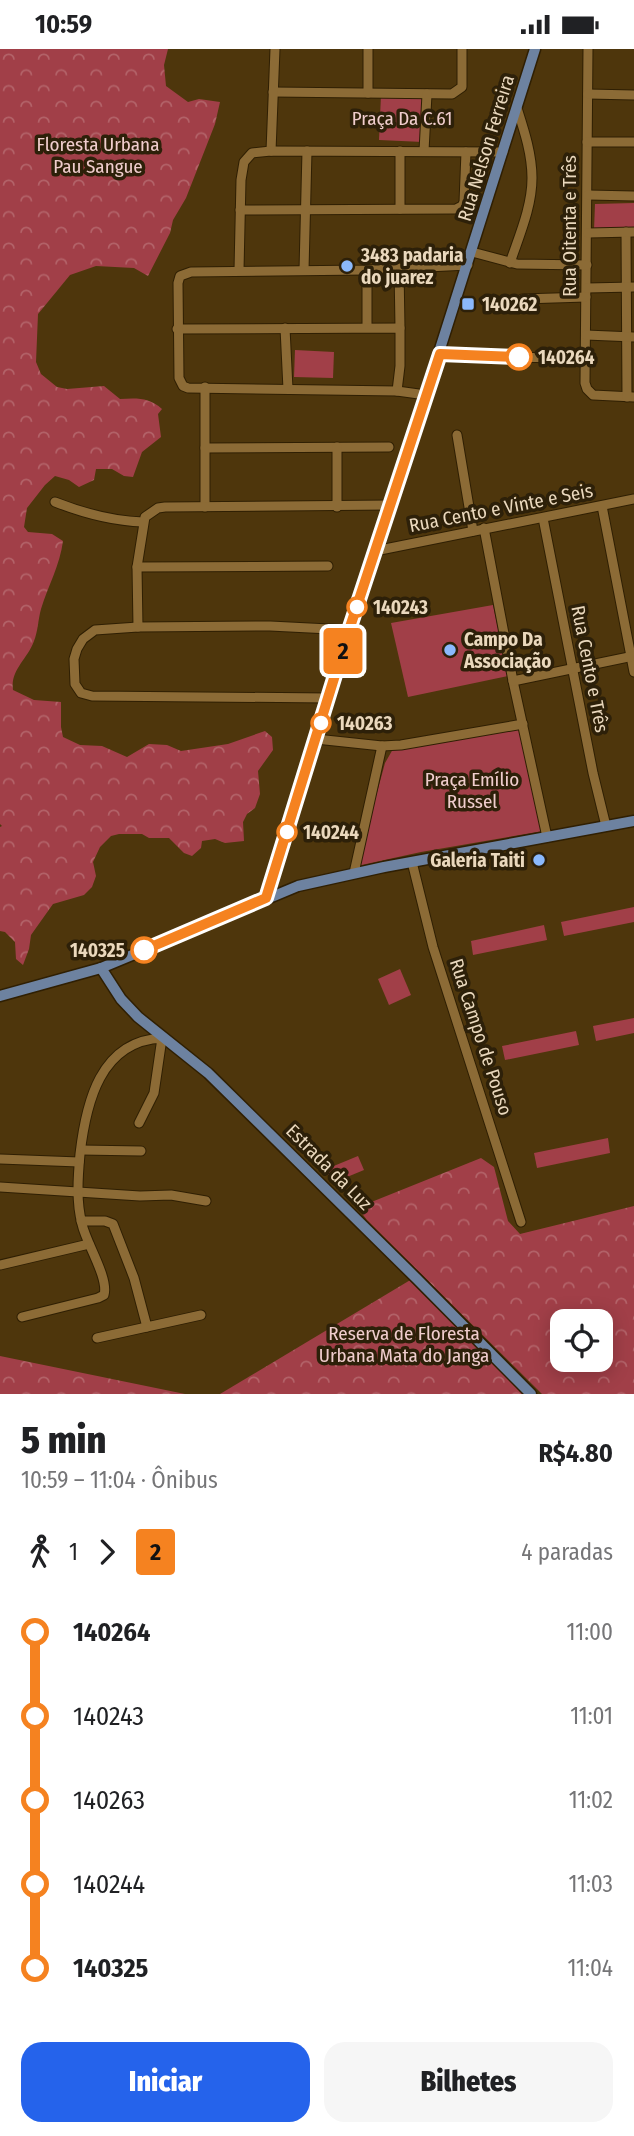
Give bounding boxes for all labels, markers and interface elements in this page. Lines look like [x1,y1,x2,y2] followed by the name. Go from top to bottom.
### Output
[35,9,92,40] text: 10:59
[453,72,519,224] street label: Rua Nelson Ferreira
[352,107,452,130] park label: Praça Da C.61
[37,133,159,178] park label: Floresta Urbana Pau Sangue
[558,155,581,297] street label: Rua Oitenta e Três
[360,244,463,289] place label: 3483 padaria do juarez
[339,258,355,274] marker: 3483 padaria do juarez
[482,293,538,316] place label: 140262
[460,296,476,312] marker: 140262
[506,344,532,370] marker: 140264
[538,346,595,369] place label: 140264
[407,479,595,537] street label: Rua Cento e Vinte e Seis
[373,596,428,619] place label: 140243
[347,597,367,617] marker: 140243
[566,604,614,734] street label: Rua Cento e Três
[320,628,366,674] line badge: 2
[463,628,551,673] place label: Campo Da Associação
[337,637,349,665] text: 2
[442,642,458,658] marker: Campo Da Associação
[337,712,393,735] place label: 140263
[311,713,331,733] marker: 140263
[425,768,519,813] park label: Praça Emílio Russel
[303,821,359,844] place label: 140244
[277,822,297,842] marker: 140244
[430,849,525,872] place label: Galeria Taiti
[531,852,547,868] marker: Galeria Taiti
[131,937,157,963] marker: 140325
[70,939,125,962] place label: 140325
[445,956,517,1118] street label: Rua Campo de Pouso
[281,1119,377,1215] street label: Estrada da Luz
[550,1309,613,1372] map controls
[550,1309,613,1372] button: locate
[319,1322,489,1367] park label: Reserva de Floresta Urbana Mata do Janga
[21,1417,106,1463] text: 5 min
[538,1438,613,1469] text: R$4.80
[21,1466,218,1494] text: 10:59 – 11:04 · Ônibus
[21,1533,59,1571] icon: walk
[88,1533,126,1571] icon: forward
[69,1538,78,1566] text: 1
[150,1538,161,1566] text: 2
[521,1538,613,1566] text: 4 paradas
[73,1617,150,1648] text: 140264
[567,1618,613,1646] text: 11:00
[73,1701,144,1732] text: 140243
[570,1702,613,1730] text: 11:01
[73,1785,145,1816] text: 140263
[569,1786,613,1814] text: 11:02
[73,1869,145,1900] text: 140244
[568,1870,613,1898] text: 11:03
[73,1953,148,1984] text: 140325
[567,1954,613,1982] text: 11:04
[21,2042,310,2122] button: Iniciar
[324,2042,613,2122] button: Bilhetes

